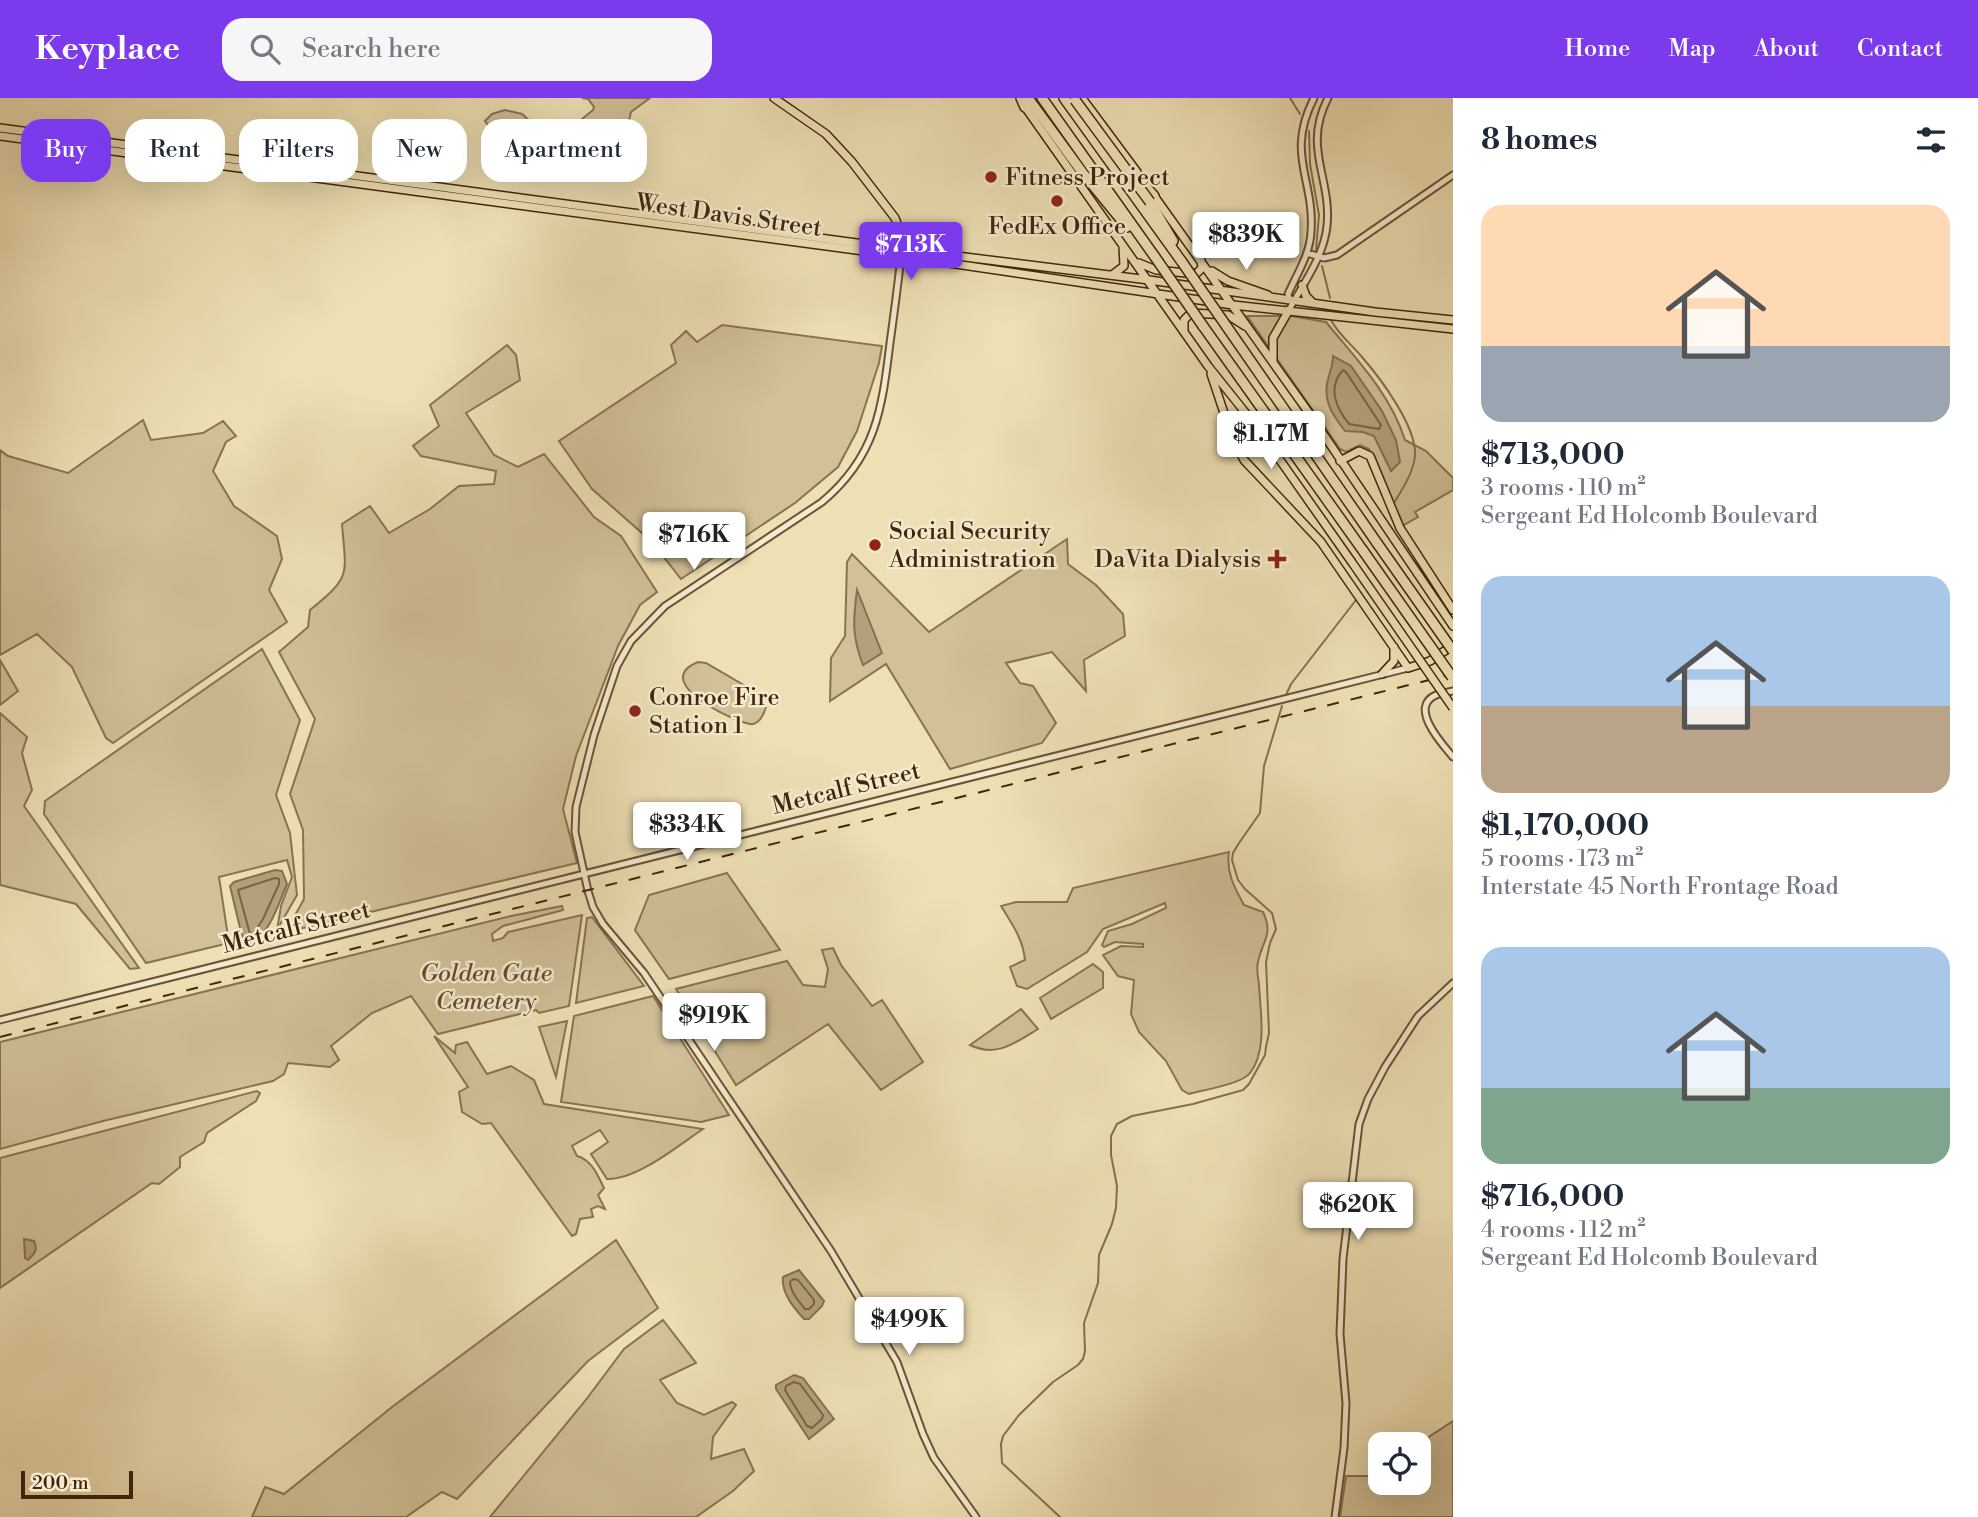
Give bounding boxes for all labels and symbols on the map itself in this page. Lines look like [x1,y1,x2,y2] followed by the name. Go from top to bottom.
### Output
[1005,163,1170,193] place label: Fitness Project
[983,169,999,185] marker: Fitness Project
[633,188,824,244] street label: West Davis Street
[1049,193,1065,209] marker: FedEx Office
[988,212,1126,242] place label: FedEx Office
[1197,212,1295,272] pin: $839K
[862,222,960,282] pin: $713K
[1214,412,1328,471] pin: $1.17M
[645,512,743,572] pin: $716K
[888,517,1056,575] place label: Social Security Administration
[867,537,883,553] marker: Social Security Administration
[1094,545,1261,575] place label: DaVita Dialysis
[1267,549,1287,569] marker: DaVita Dialysis
[649,683,780,741] place label: Conroe Fire Station 1
[627,703,643,719] marker: Conroe Fire Station 1
[769,756,924,822] street label: Metcalf Street
[638,802,736,862] pin: $334K
[219,895,374,961] street label: Metcalf Street
[420,959,552,1017] park label: Golden Gate Cemetery
[665,993,763,1053] pin: $919K
[1309,1182,1407,1242] pin: $620K
[860,1298,958,1357] pin: $499K
[21,1468,133,1500] scale bar

